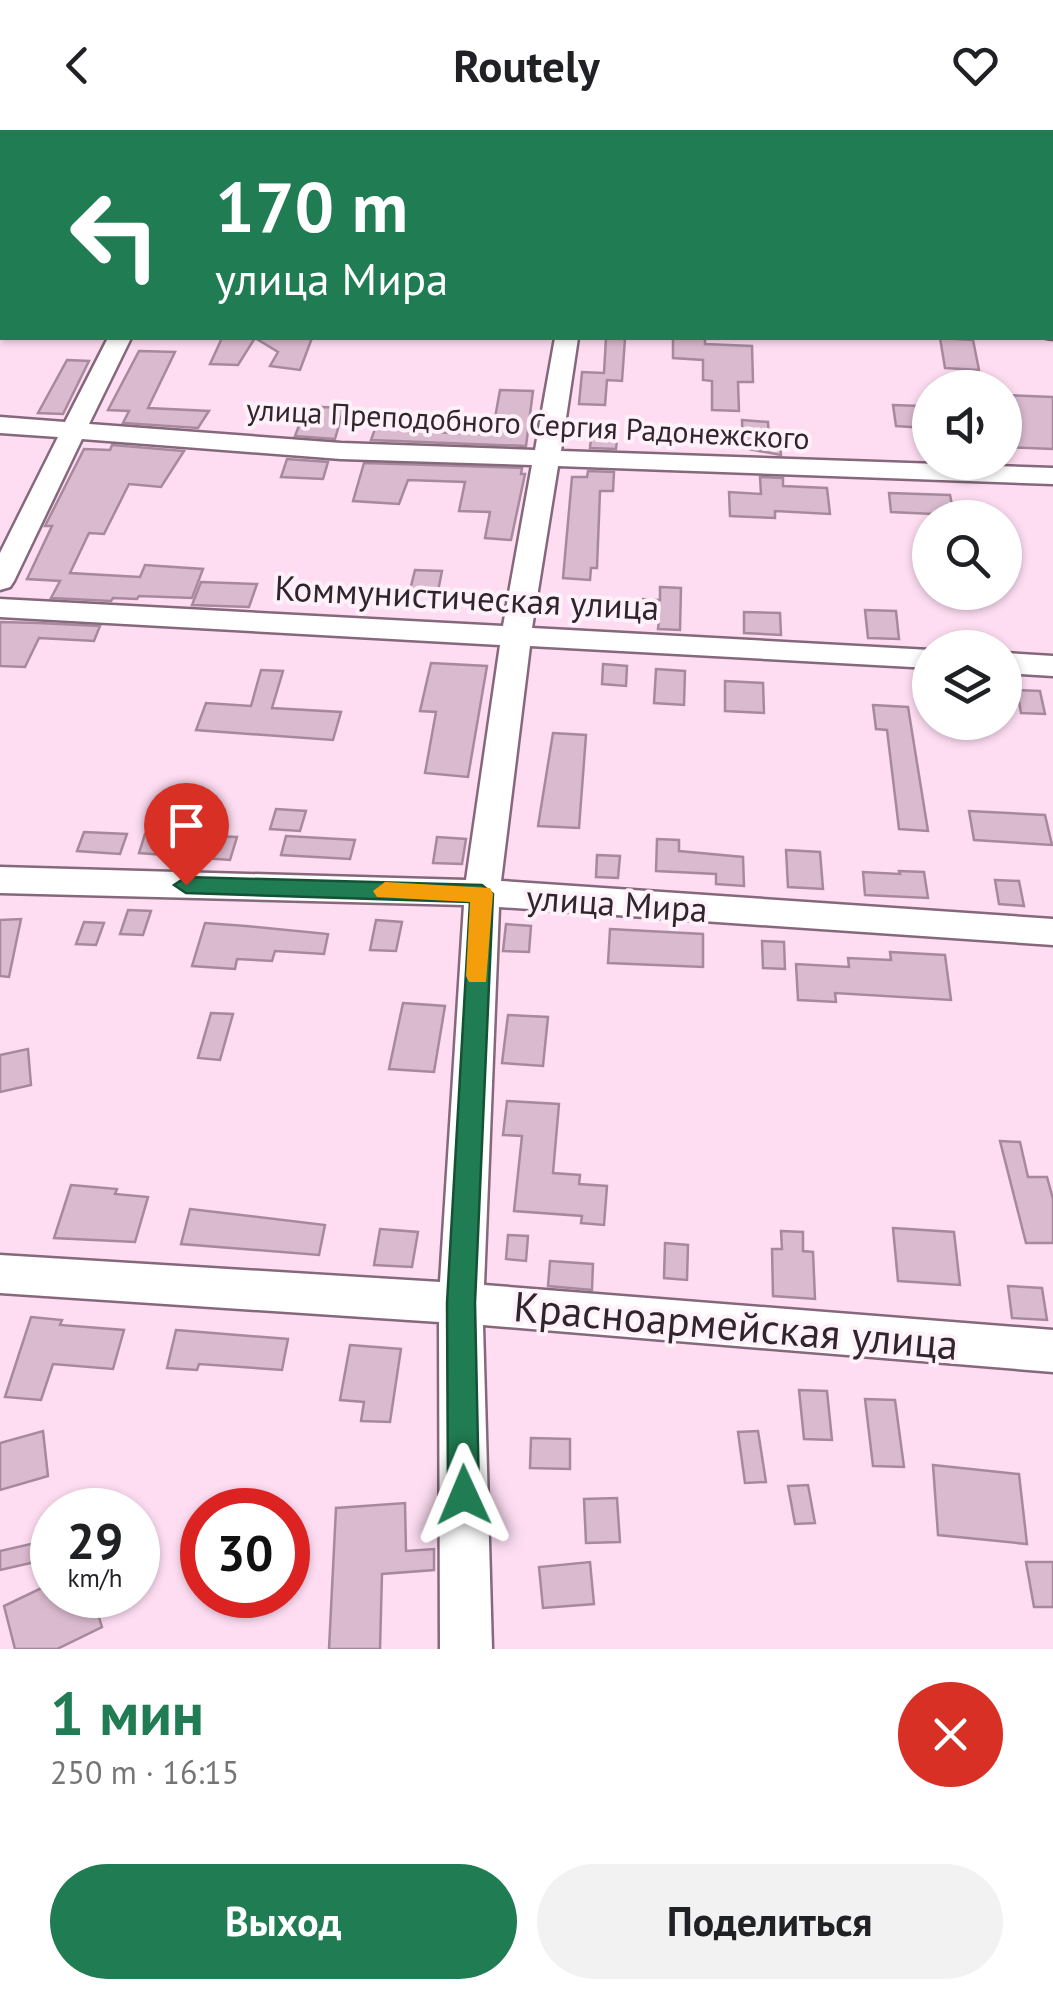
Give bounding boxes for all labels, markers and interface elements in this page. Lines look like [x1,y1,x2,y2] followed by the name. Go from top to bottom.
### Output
[453,36,600,94] text: Routely
[50,38,105,93] icon: back
[948,38,1003,93] icon: heart
[215,161,408,251] text: 170 m
[50,170,180,300] icon: left
[215,249,448,307] text: улица Мира
[912,370,1022,740] map controls
[912,370,1022,480] button: sound
[245,389,811,457] street label: улица Преподобного Сергия Радонежского
[912,500,1022,610] button: search
[274,564,660,630] street label: Коммунистическая улица
[912,630,1022,740] button: layers
[144,783,229,886] pin
[159,798,214,853] icon: arrive
[525,874,709,932] street label: улица Мира
[511,1278,961,1372] street label: Красноармейская улица
[412,1443,516,1547] position arrow
[180,1488,310,1618] speed limit sign: 30
[67,1508,123,1573] text: 29
[68,1562,122,1594] text: km/h
[50,1674,204,1752] text: 1 мин
[898,1682,1003,1787] button: close
[50,1751,239,1793] text: 250 m · 16:15
[50,1864,517,1979] button: Выход
[537,1864,1003,1979] button: Поделиться

